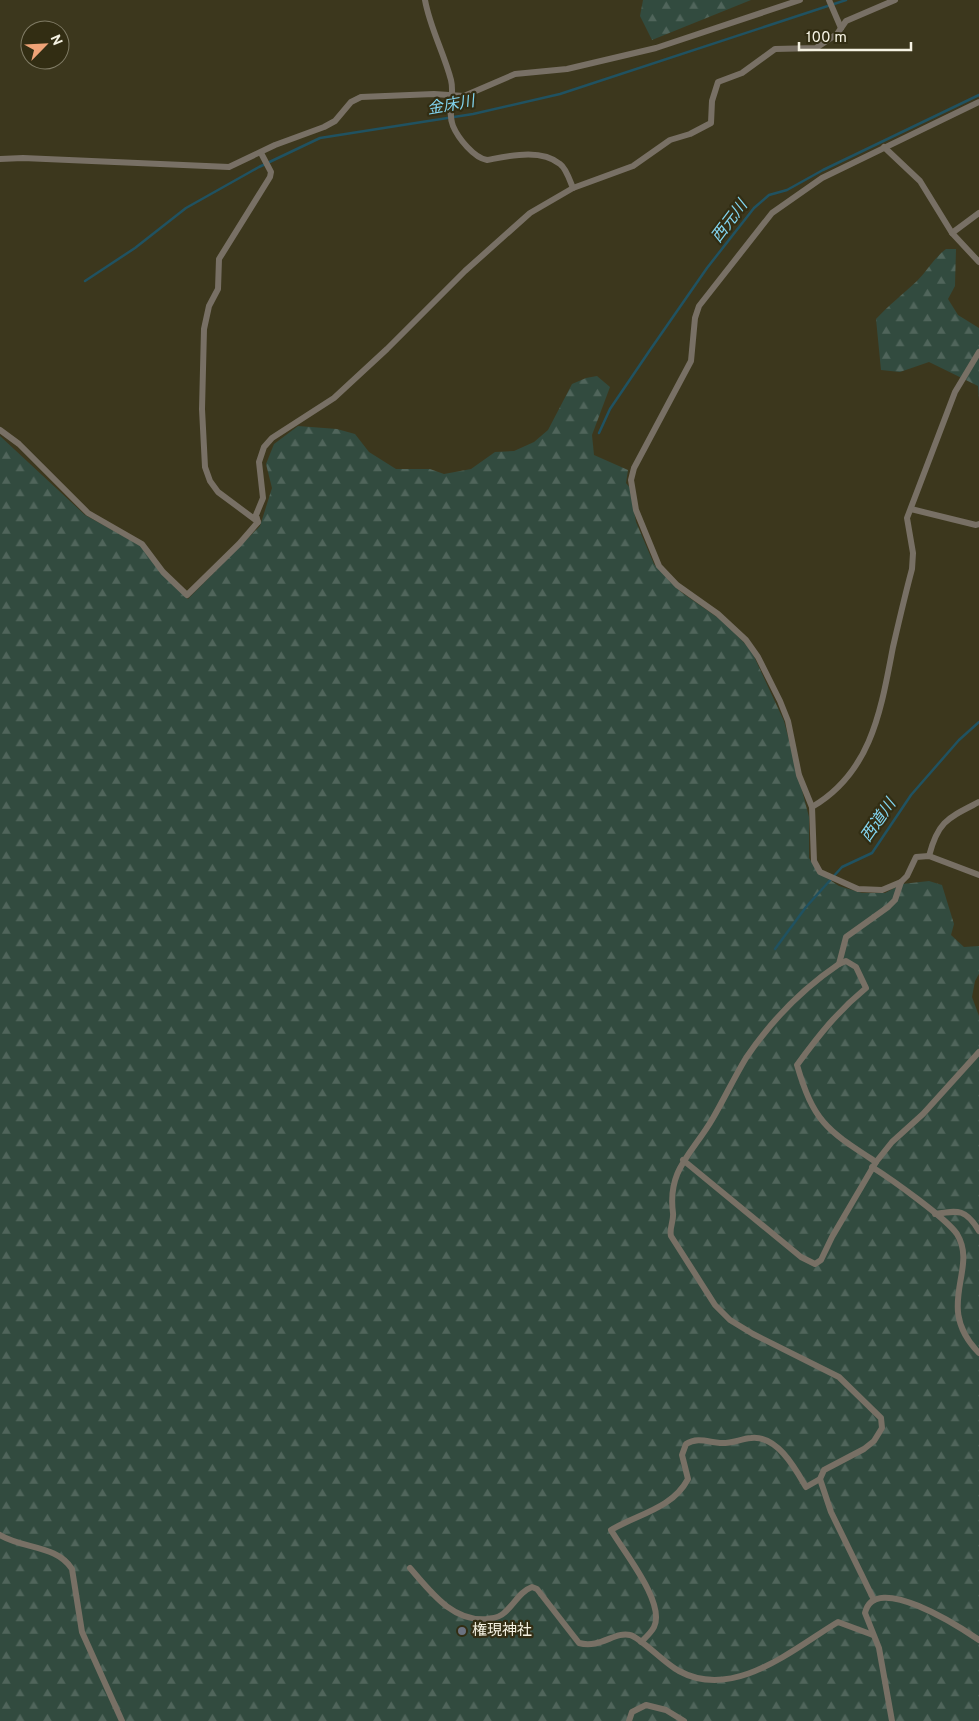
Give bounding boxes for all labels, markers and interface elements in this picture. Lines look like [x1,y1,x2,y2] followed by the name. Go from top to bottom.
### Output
[20,20,70,70] north arrow
[799,20,912,52] scale bar
[806,29,847,48] text: 100 m
[46,32,65,48] text: N
[426,92,478,120] water label: 金床川
[708,195,754,247] water label: 西元川
[857,794,902,846] water label: 西道川
[472,1621,532,1641] place label: 権現神社
[456,1625,468,1637] marker: 権現神社

